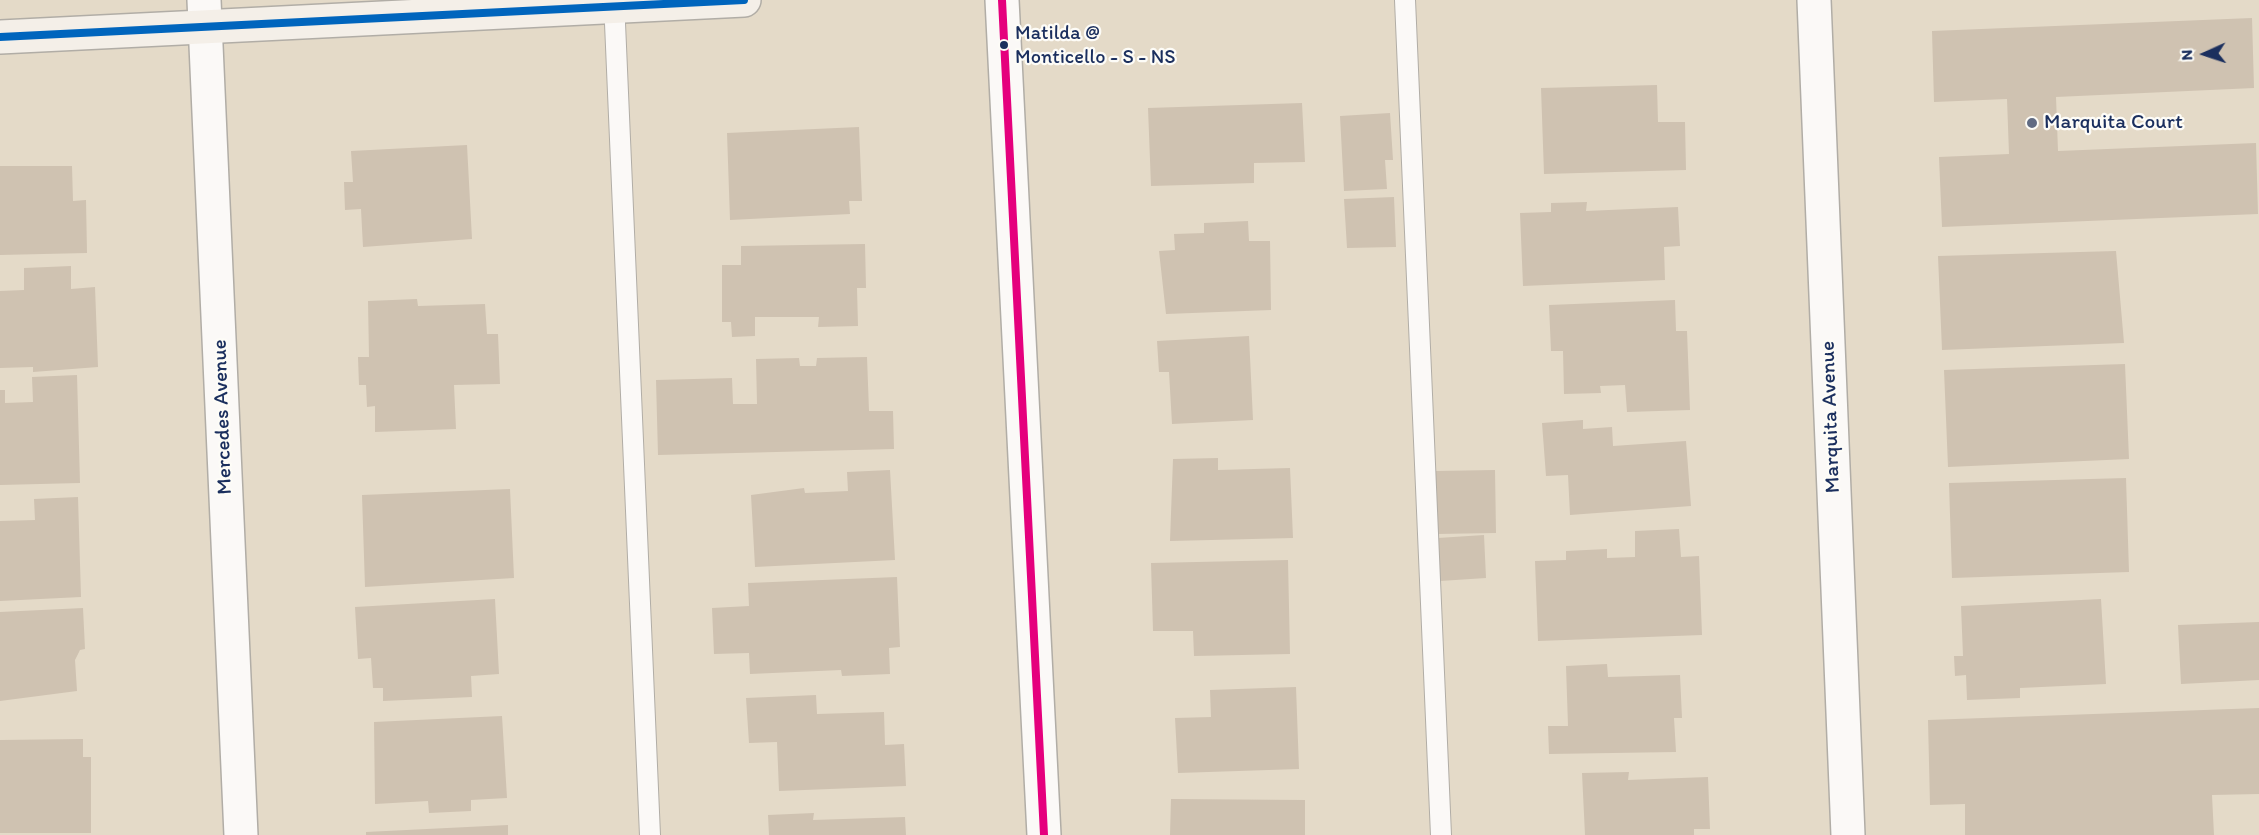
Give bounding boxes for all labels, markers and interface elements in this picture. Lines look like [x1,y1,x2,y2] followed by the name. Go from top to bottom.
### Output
[1015,22,1175,69] place label: Matilda @ Monticello - S - NS
[2175,24,2235,84] north arrow
[998,39,1010,51] marker: Matilda @ Monticello - S - NS
[2177,49,2196,61] text: N
[2044,110,2183,136] place label: Marquita Court
[2025,116,2039,130] marker: Marquita Court
[208,339,238,495] street label: Mercedes Avenue
[1816,340,1846,494] street label: Marquita Avenue

